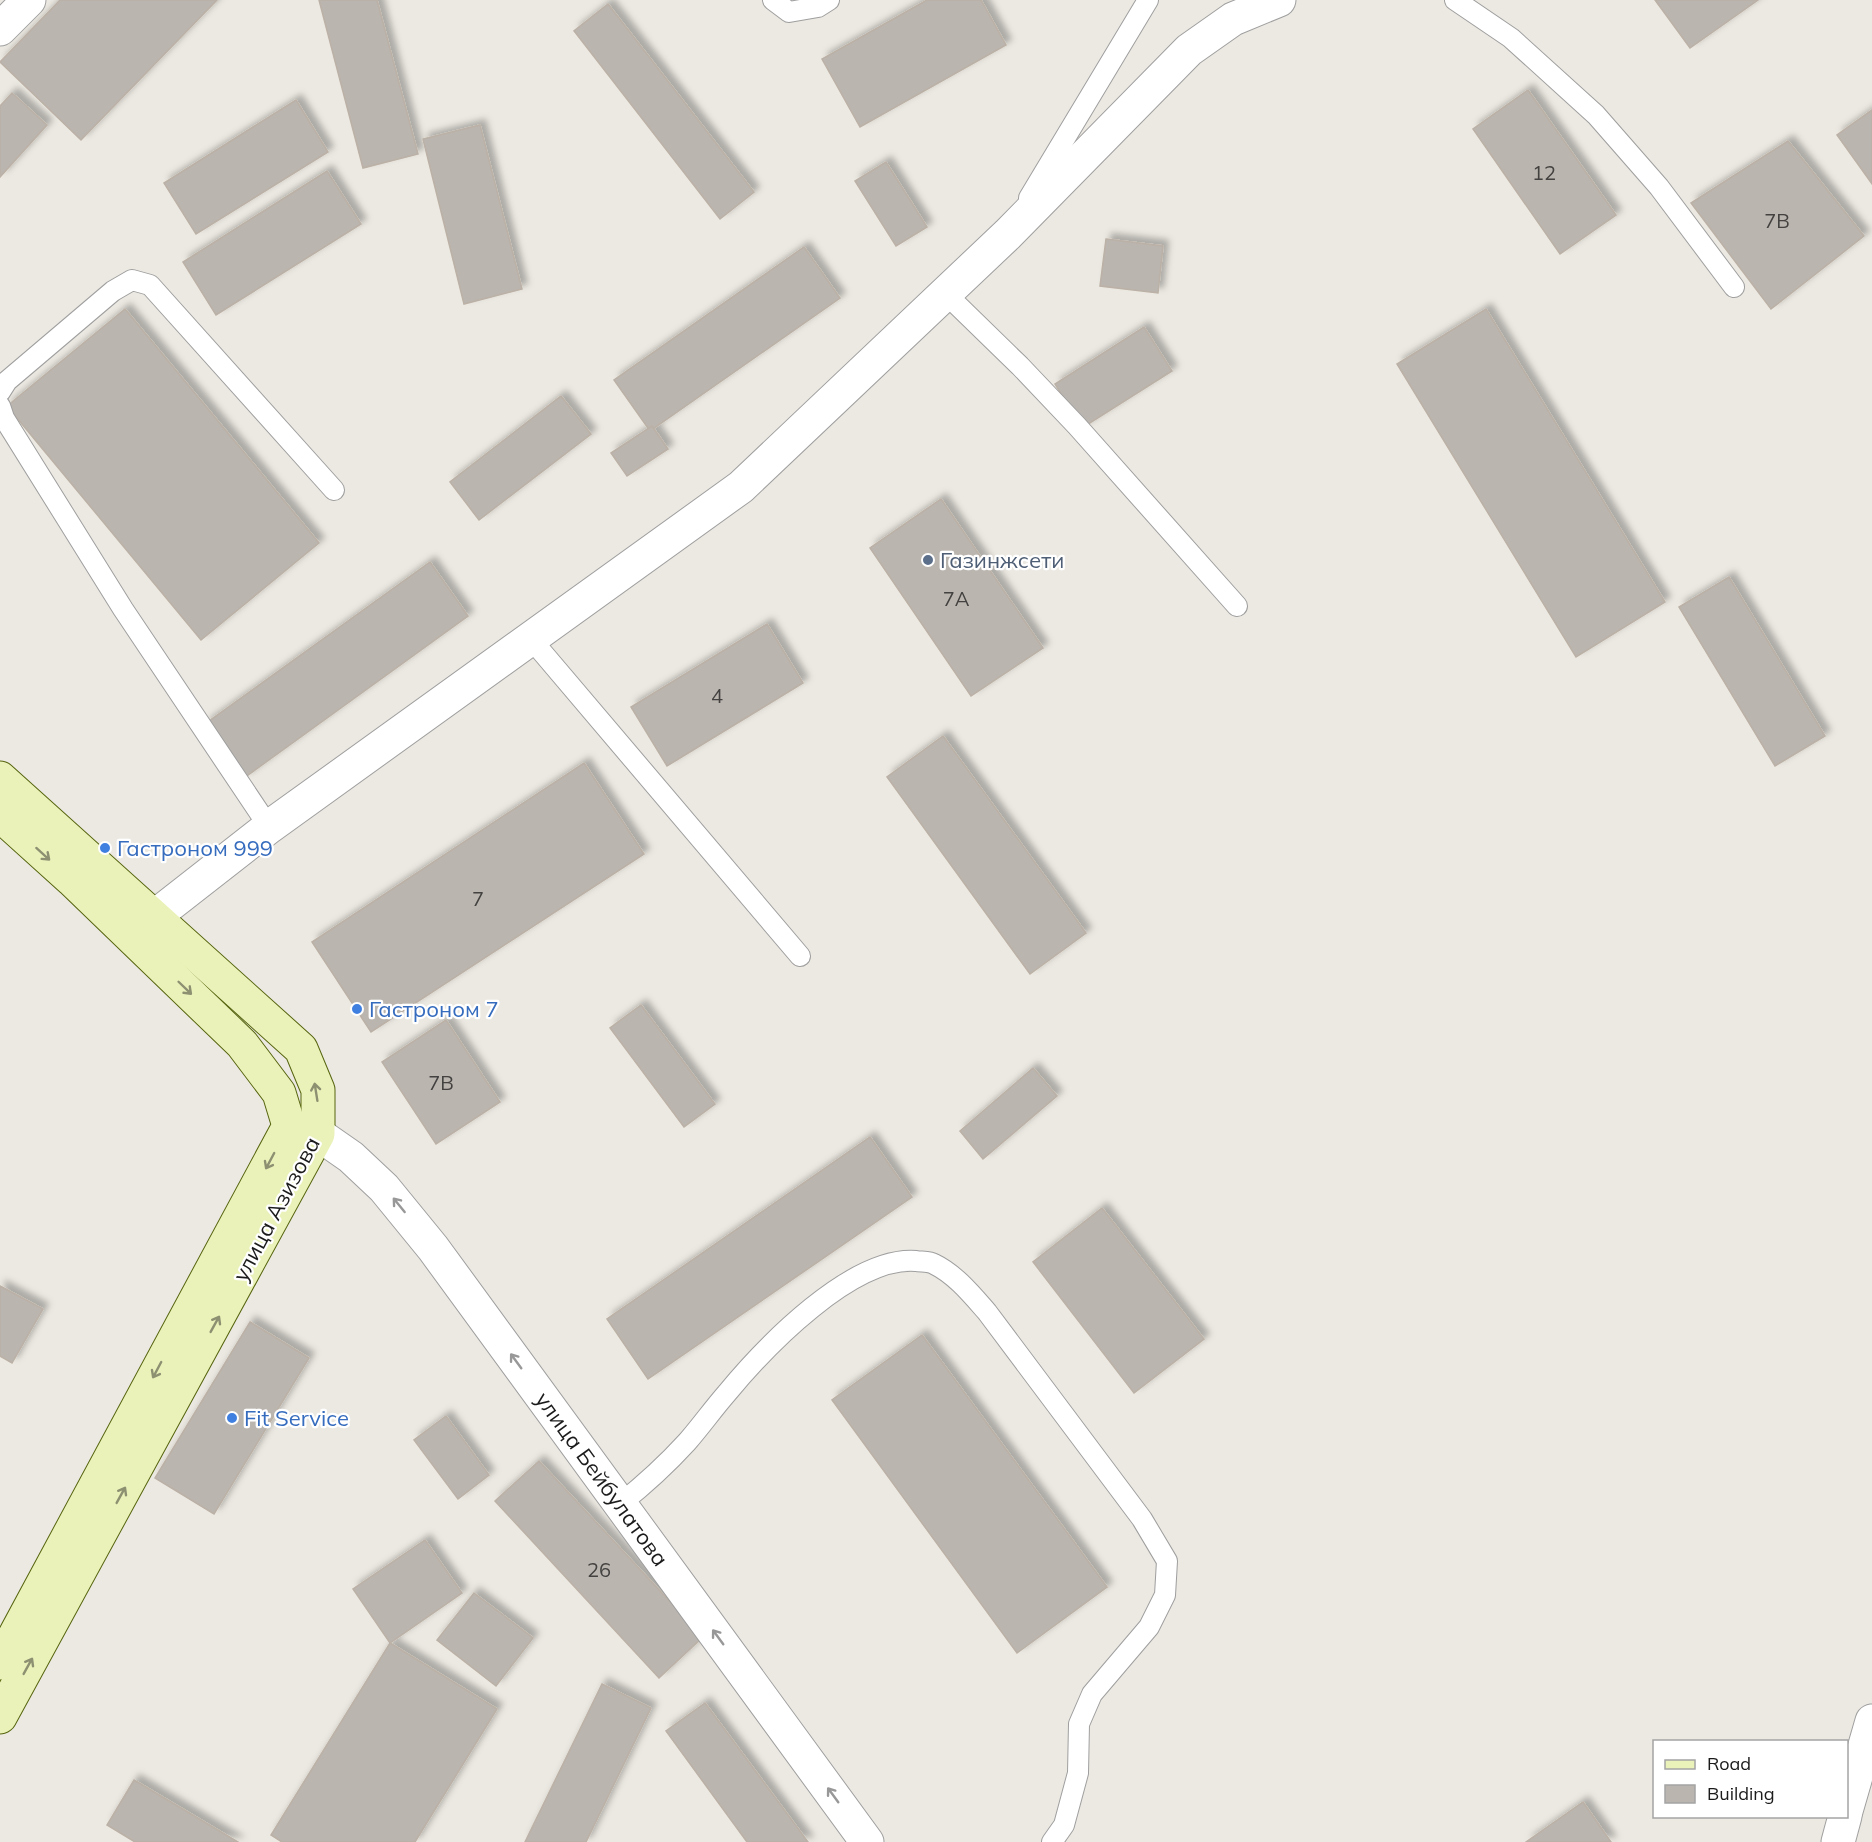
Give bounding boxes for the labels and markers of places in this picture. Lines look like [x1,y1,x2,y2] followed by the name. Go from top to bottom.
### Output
[940,546,1064,574] place label: Газинжсети
[921,553,935,567] marker: Газинжсети
[117,834,273,862] place label: Гастроном 999
[98,841,112,855] marker: Гастроном 999
[369,995,499,1023] place label: Гастроном 7
[350,1002,364,1016] marker: Гастроном 7
[244,1404,349,1432] place label: Fit Service
[225,1411,239,1425] marker: Fit Service

